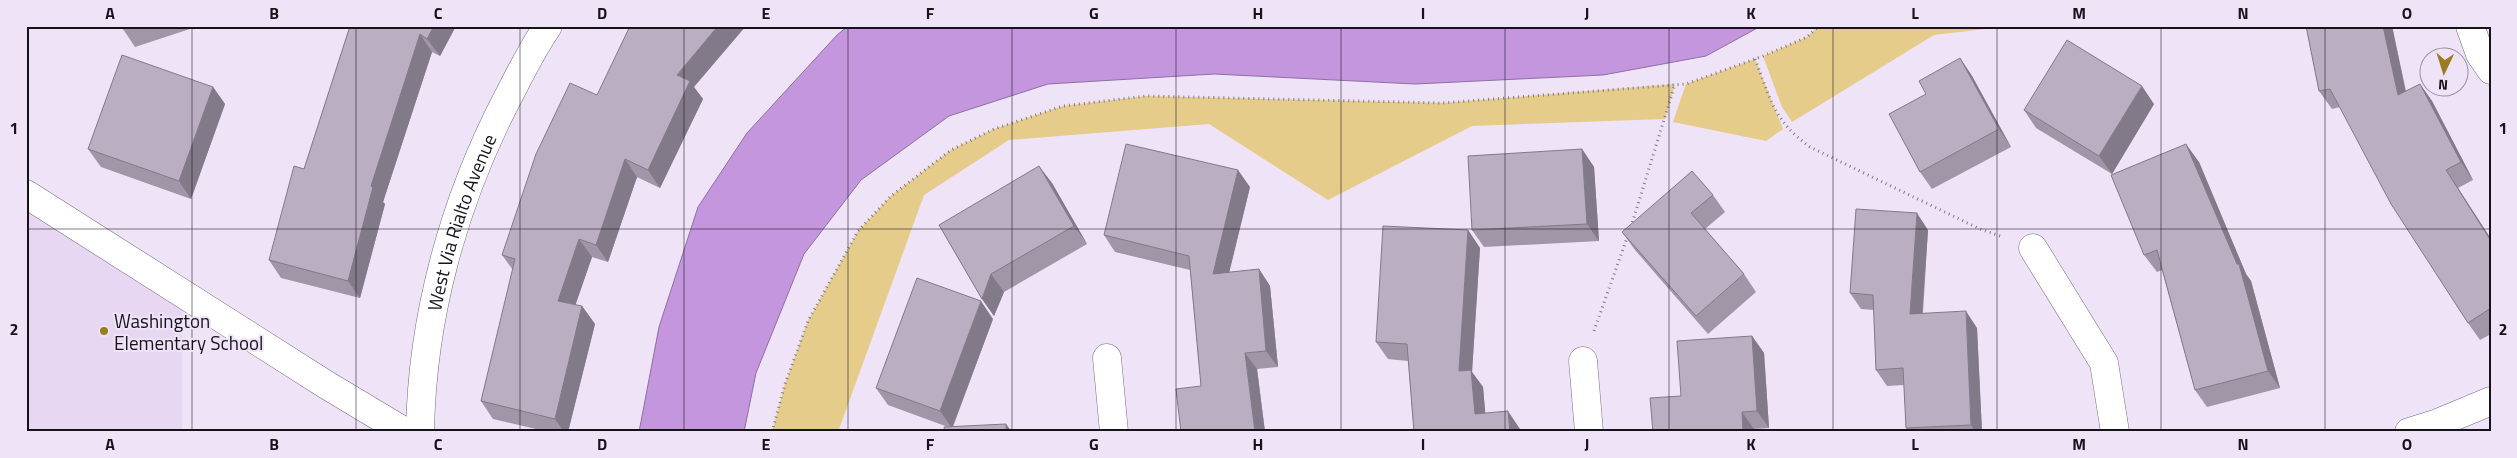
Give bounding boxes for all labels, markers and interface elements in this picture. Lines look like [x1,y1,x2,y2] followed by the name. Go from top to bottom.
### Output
[105,1,115,25] text: A
[269,1,279,25] text: B
[434,1,443,25] text: C
[597,1,607,25] text: D
[762,1,771,25] text: E
[926,1,935,25] text: F
[1089,1,1099,25] text: G
[1253,1,1263,25] text: H
[1421,1,1425,25] text: I
[1585,1,1589,25] text: J
[1746,1,1756,25] text: K
[1911,1,1919,25] text: L
[2072,1,2086,25] text: M
[2237,1,2249,25] text: N
[2402,1,2412,25] text: O
[2420,48,2470,98] north arrow
[2437,75,2449,96] text: N
[10,116,18,140] text: 1
[2499,116,2507,140] text: 1
[419,129,503,313] street label: West Via Rialto Avenue
[114,306,263,357] place label: Washington Elementary School
[10,317,18,341] text: 2
[2499,317,2507,341] text: 2
[98,325,110,337] marker: Washington Elementary School
[105,432,115,456] text: A
[269,432,279,456] text: B
[434,432,443,456] text: C
[597,432,607,456] text: D
[762,432,771,456] text: E
[926,432,935,456] text: F
[1089,432,1099,456] text: G
[1253,432,1263,456] text: H
[1421,432,1425,456] text: I
[1585,432,1589,456] text: J
[1746,432,1756,456] text: K
[1911,432,1919,456] text: L
[2072,432,2086,456] text: M
[2237,432,2249,456] text: N
[2402,432,2412,456] text: O

